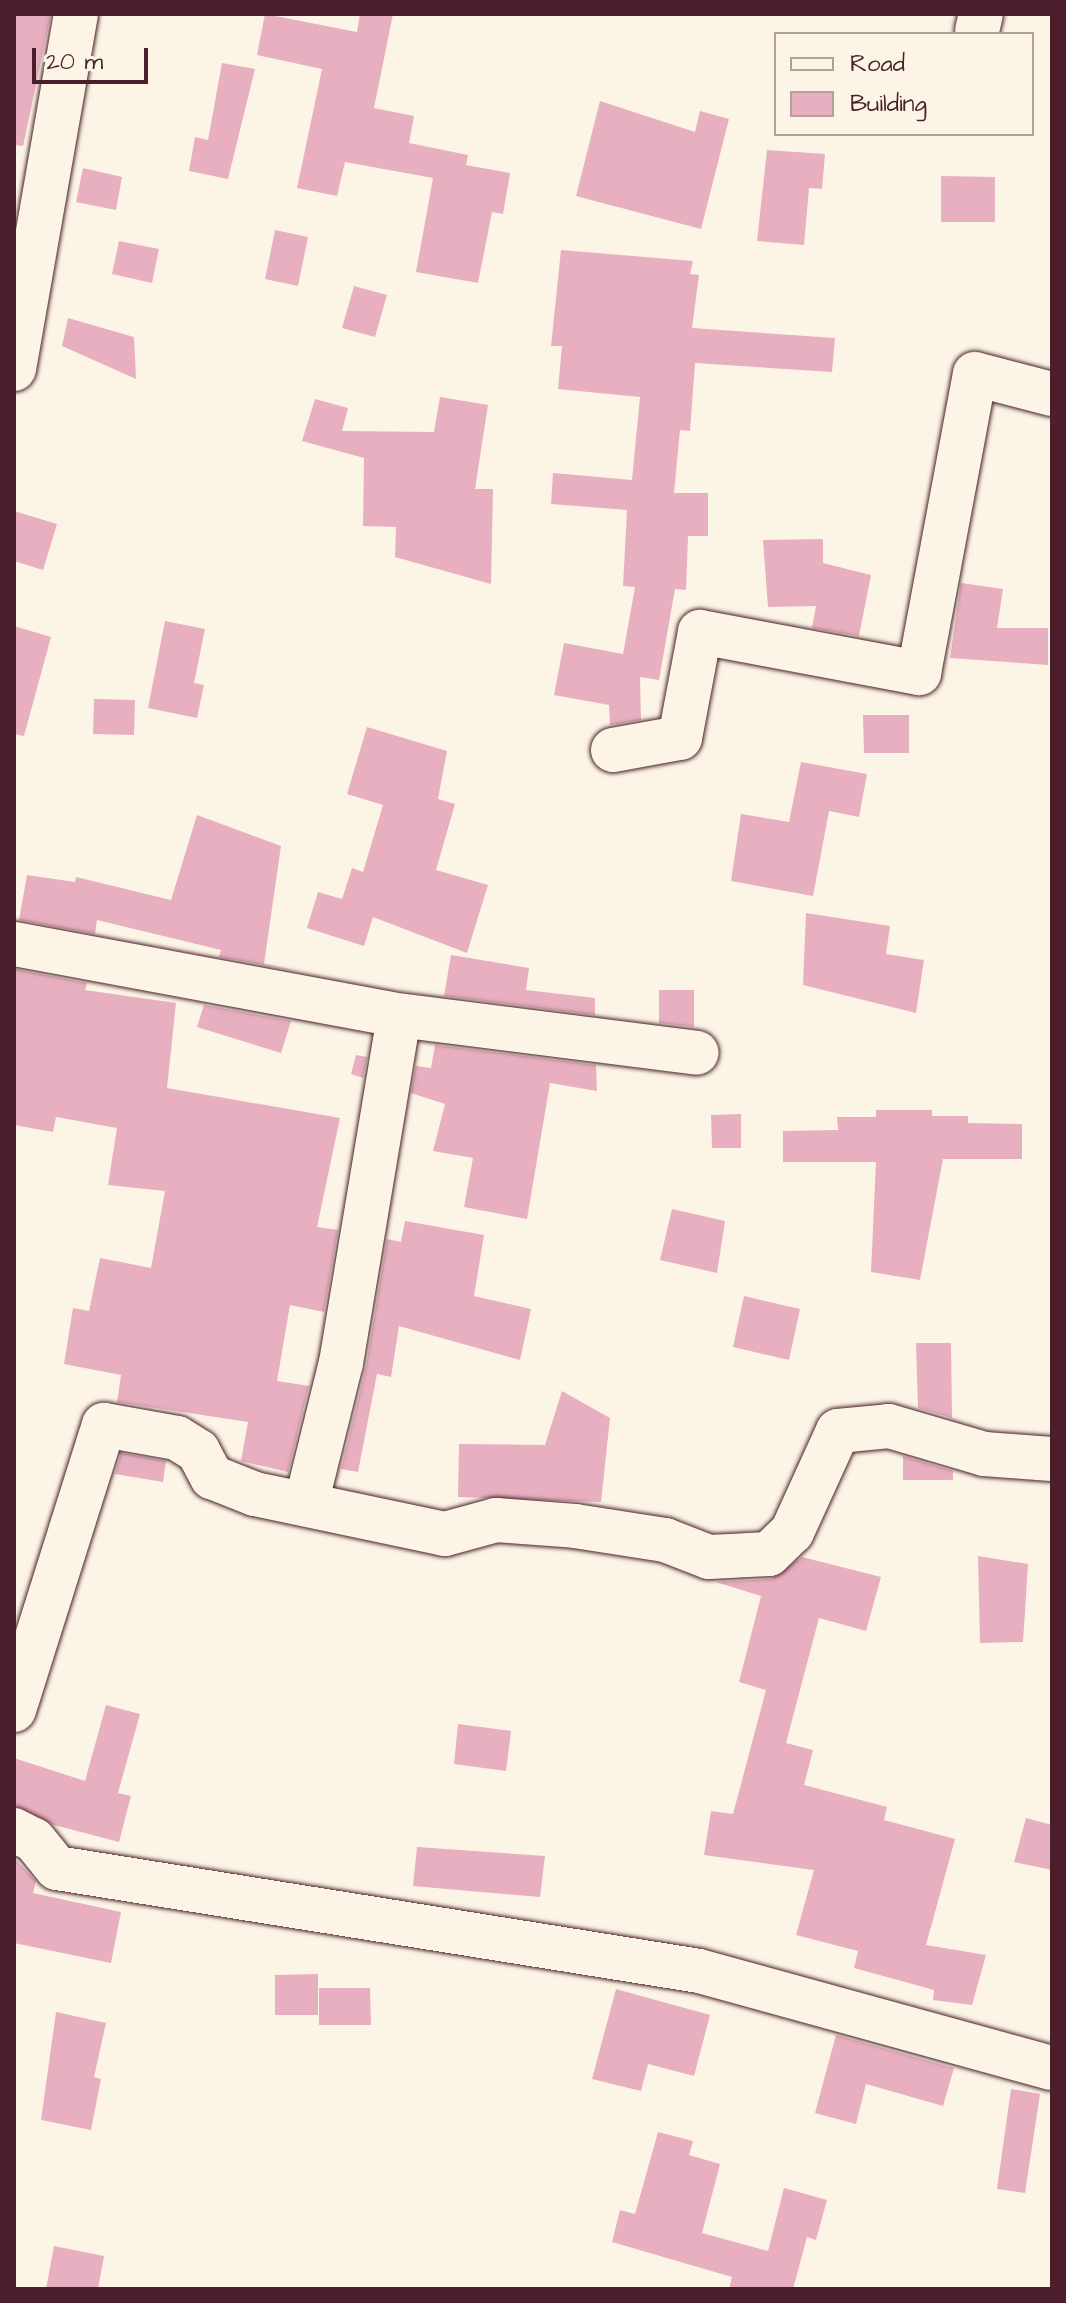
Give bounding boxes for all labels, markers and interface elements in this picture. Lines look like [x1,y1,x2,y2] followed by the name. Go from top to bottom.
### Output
[36,32,152,82] scale bar
[774,32,1034,136] legend
[46,45,103,79] text: 20 m
[850,47,905,81] text: Road
[850,87,927,121] text: Building

